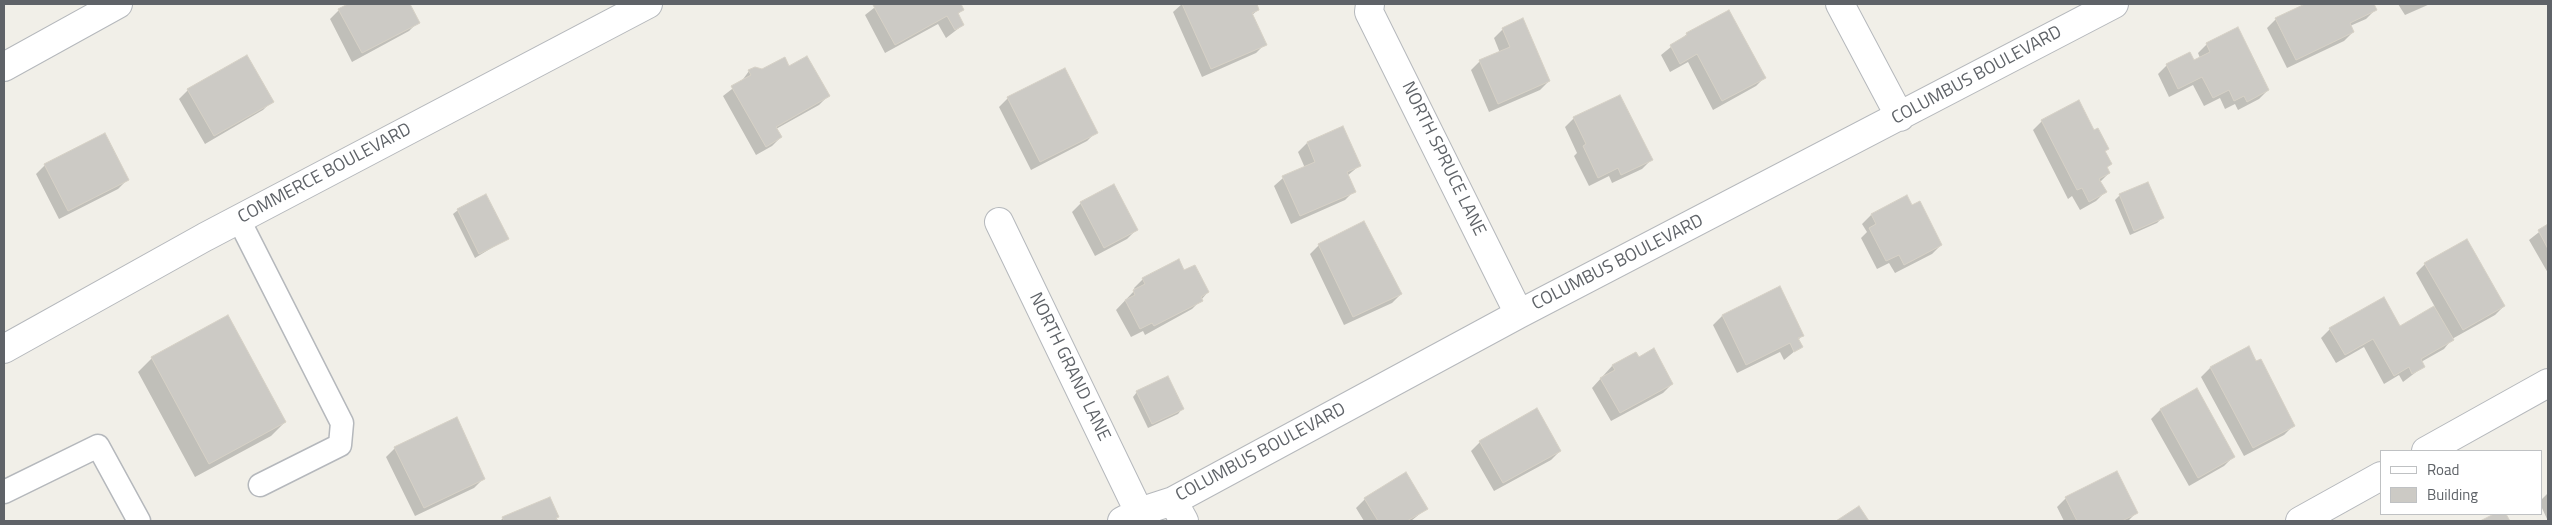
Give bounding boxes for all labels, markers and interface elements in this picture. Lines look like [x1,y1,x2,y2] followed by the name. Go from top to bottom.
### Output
[1888,22,2066,130] street label: COLUMBUS BOULEVARD
[1396,78,1490,240] street label: NORTH SPRUCE LANE
[235,119,415,229] street label: COMMERCE BOULEVARD
[1529,210,1707,316] street label: COLUMBUS BOULEVARD
[1024,289,1114,445] street label: NORTH GRAND LANE
[1172,399,1350,507] street label: COLUMBUS BOULEVARD
[2380,450,2542,515] legend
[2427,458,2459,481] text: Road
[2427,483,2478,506] text: Building

